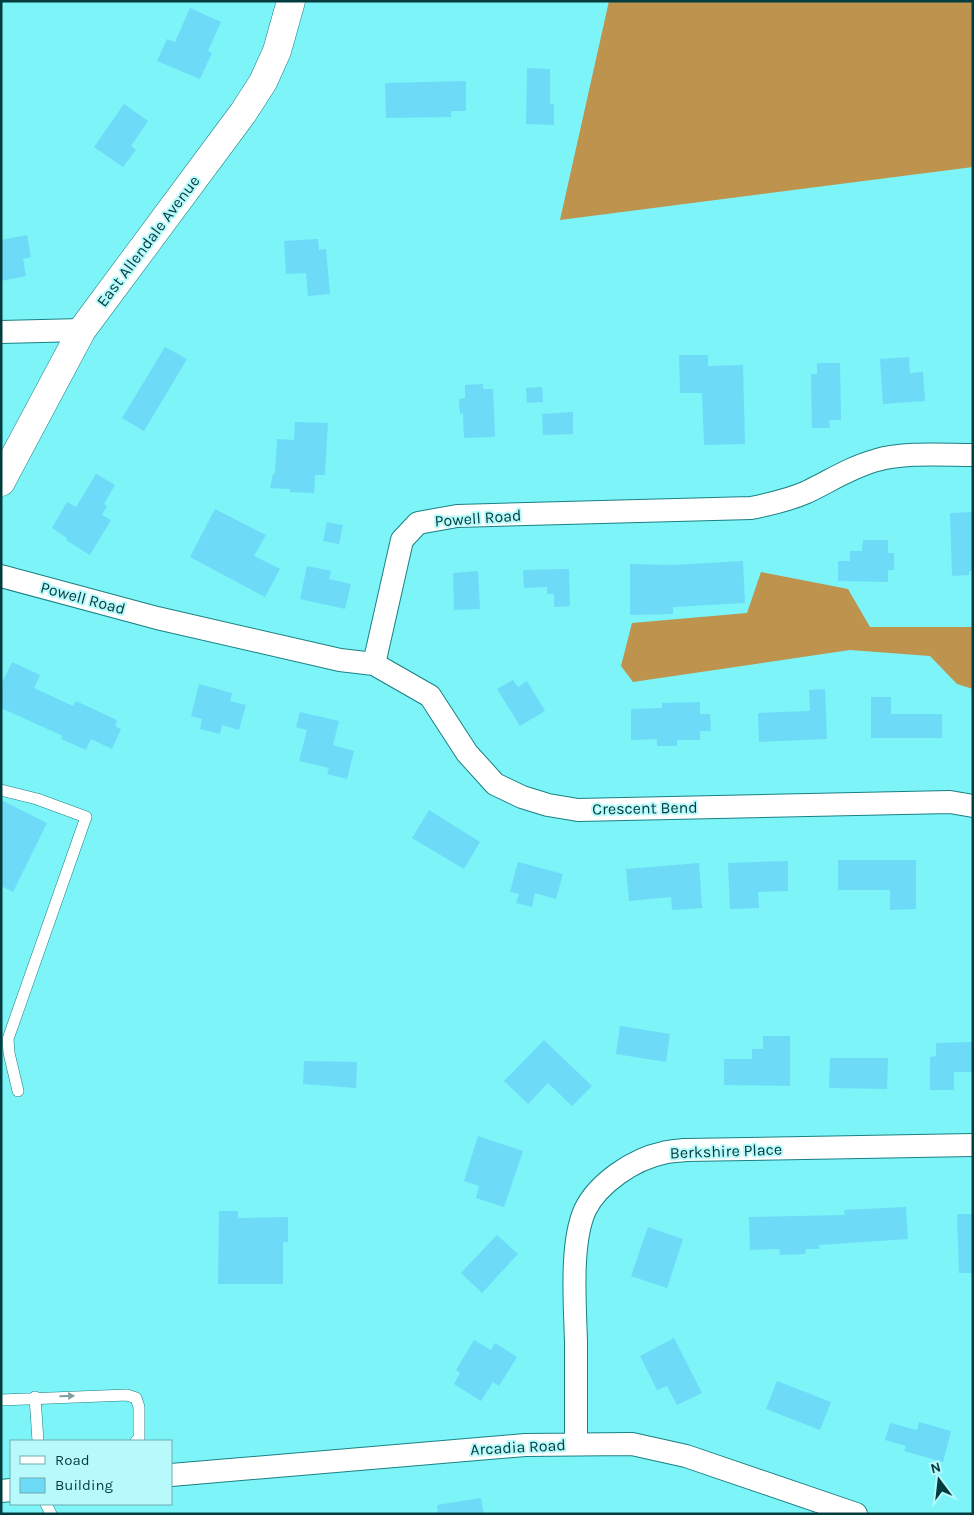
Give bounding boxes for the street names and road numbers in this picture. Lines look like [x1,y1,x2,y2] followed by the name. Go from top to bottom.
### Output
[92,172,204,310] street label: East Allendale Avenue
[434,505,522,531] street label: Powell Road
[39,578,127,618] street label: Powell Road
[592,798,698,818] street label: Crescent Bend
[670,1140,782,1162] street label: Berkshire Place
[470,1435,566,1459] street label: Arcadia Road

